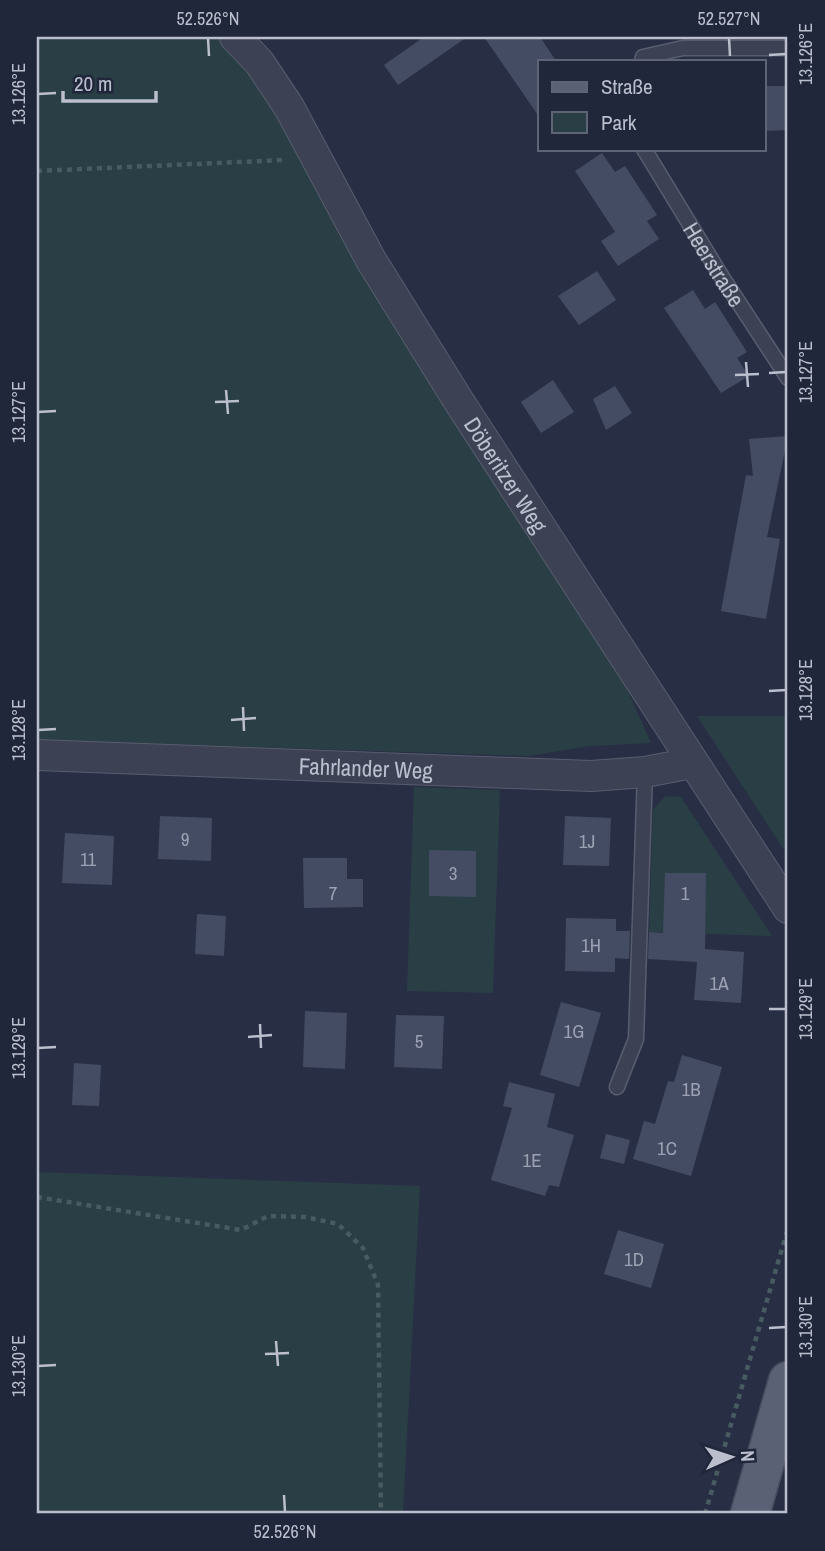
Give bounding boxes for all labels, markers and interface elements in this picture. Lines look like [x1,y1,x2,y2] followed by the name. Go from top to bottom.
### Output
[177,6,240,31] text: 52.526°N
[698,6,761,31] text: 52.527°N
[793,23,818,85] text: 13.126°E
[63,60,156,104] scale bar
[538,60,766,150] legend
[6,63,31,125] text: 13.126°E
[74,69,112,98] text: 20 m
[601,72,653,101] text: Straße
[601,108,637,137] text: Park
[676,216,753,313] street label: Heerstraße
[793,341,818,403] text: 13.127°E
[6,381,31,443] text: 13.127°E
[457,411,556,539] street label: Döberitzer Weg
[793,659,818,721] text: 13.128°E
[6,699,31,761] text: 13.128°E
[298,749,434,786] street label: Fahrlander Weg
[181,826,189,852] house number: 9
[579,828,595,854] house number: 1J
[80,846,96,872] house number: 11
[449,860,457,886] house number: 3
[329,880,338,906] house number: 7
[681,880,690,906] house number: 1
[581,932,601,958] house number: 1H
[709,970,729,996] house number: 1A
[793,978,818,1040] text: 13.129°E
[6,1017,31,1079] text: 13.129°E
[564,1018,584,1044] house number: 1G
[415,1028,424,1054] house number: 5
[681,1076,701,1102] house number: 1B
[657,1135,677,1161] house number: 1C
[522,1147,542,1173] house number: 1E
[624,1246,644,1272] house number: 1D
[793,1296,818,1358] text: 13.130°E
[6,1335,31,1397] text: 13.130°E
[696,1422,766,1492] north arrow
[735,1450,761,1462] text: N
[254,1519,317,1544] text: 52.526°N

